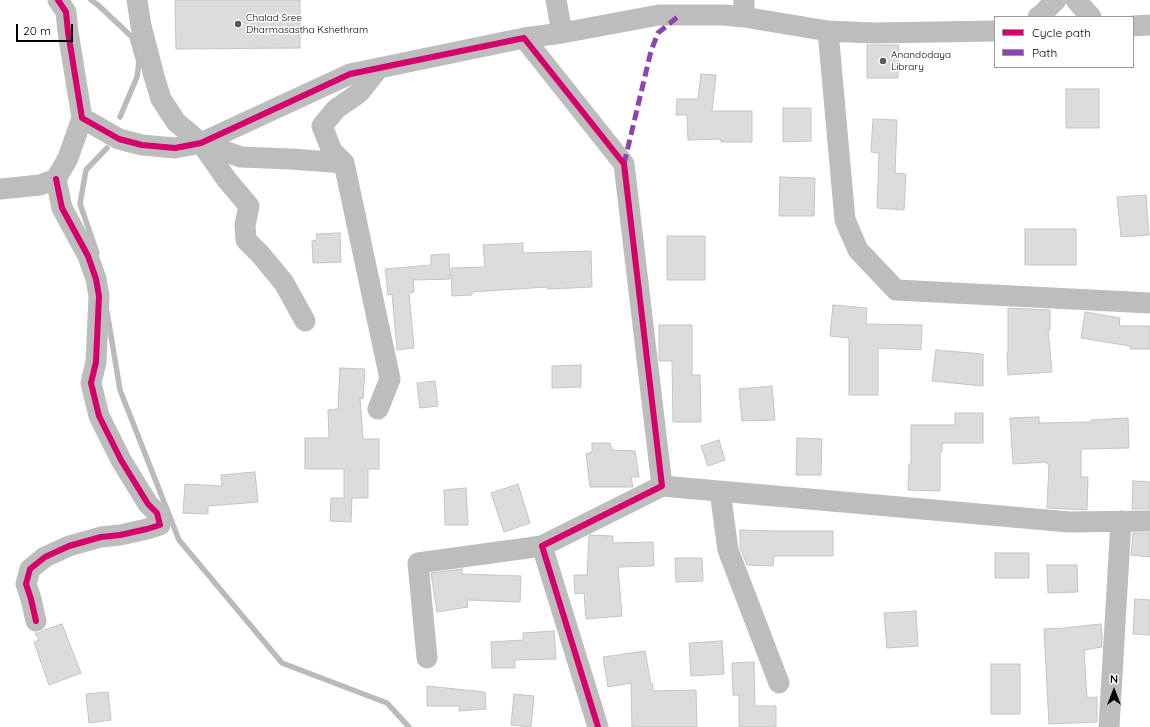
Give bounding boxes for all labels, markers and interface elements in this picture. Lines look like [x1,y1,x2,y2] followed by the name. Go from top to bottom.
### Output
[246,12,368,36] place label: Chalad Sree Dharmasastha Kshethram
[18,16,75,42] scale bar
[994,16,1134,68] legend
[233,19,243,29] marker: Chalad Sree Dharmasastha Kshethram
[23,23,51,38] text: 20 m
[1032,25,1091,40] text: Cycle path
[1032,45,1057,60] text: Path
[891,49,951,72] place label: Anandodaya Library
[878,56,888,66] marker: Anandodaya Library
[1094,671,1134,711] north arrow
[1110,672,1118,686] text: N

